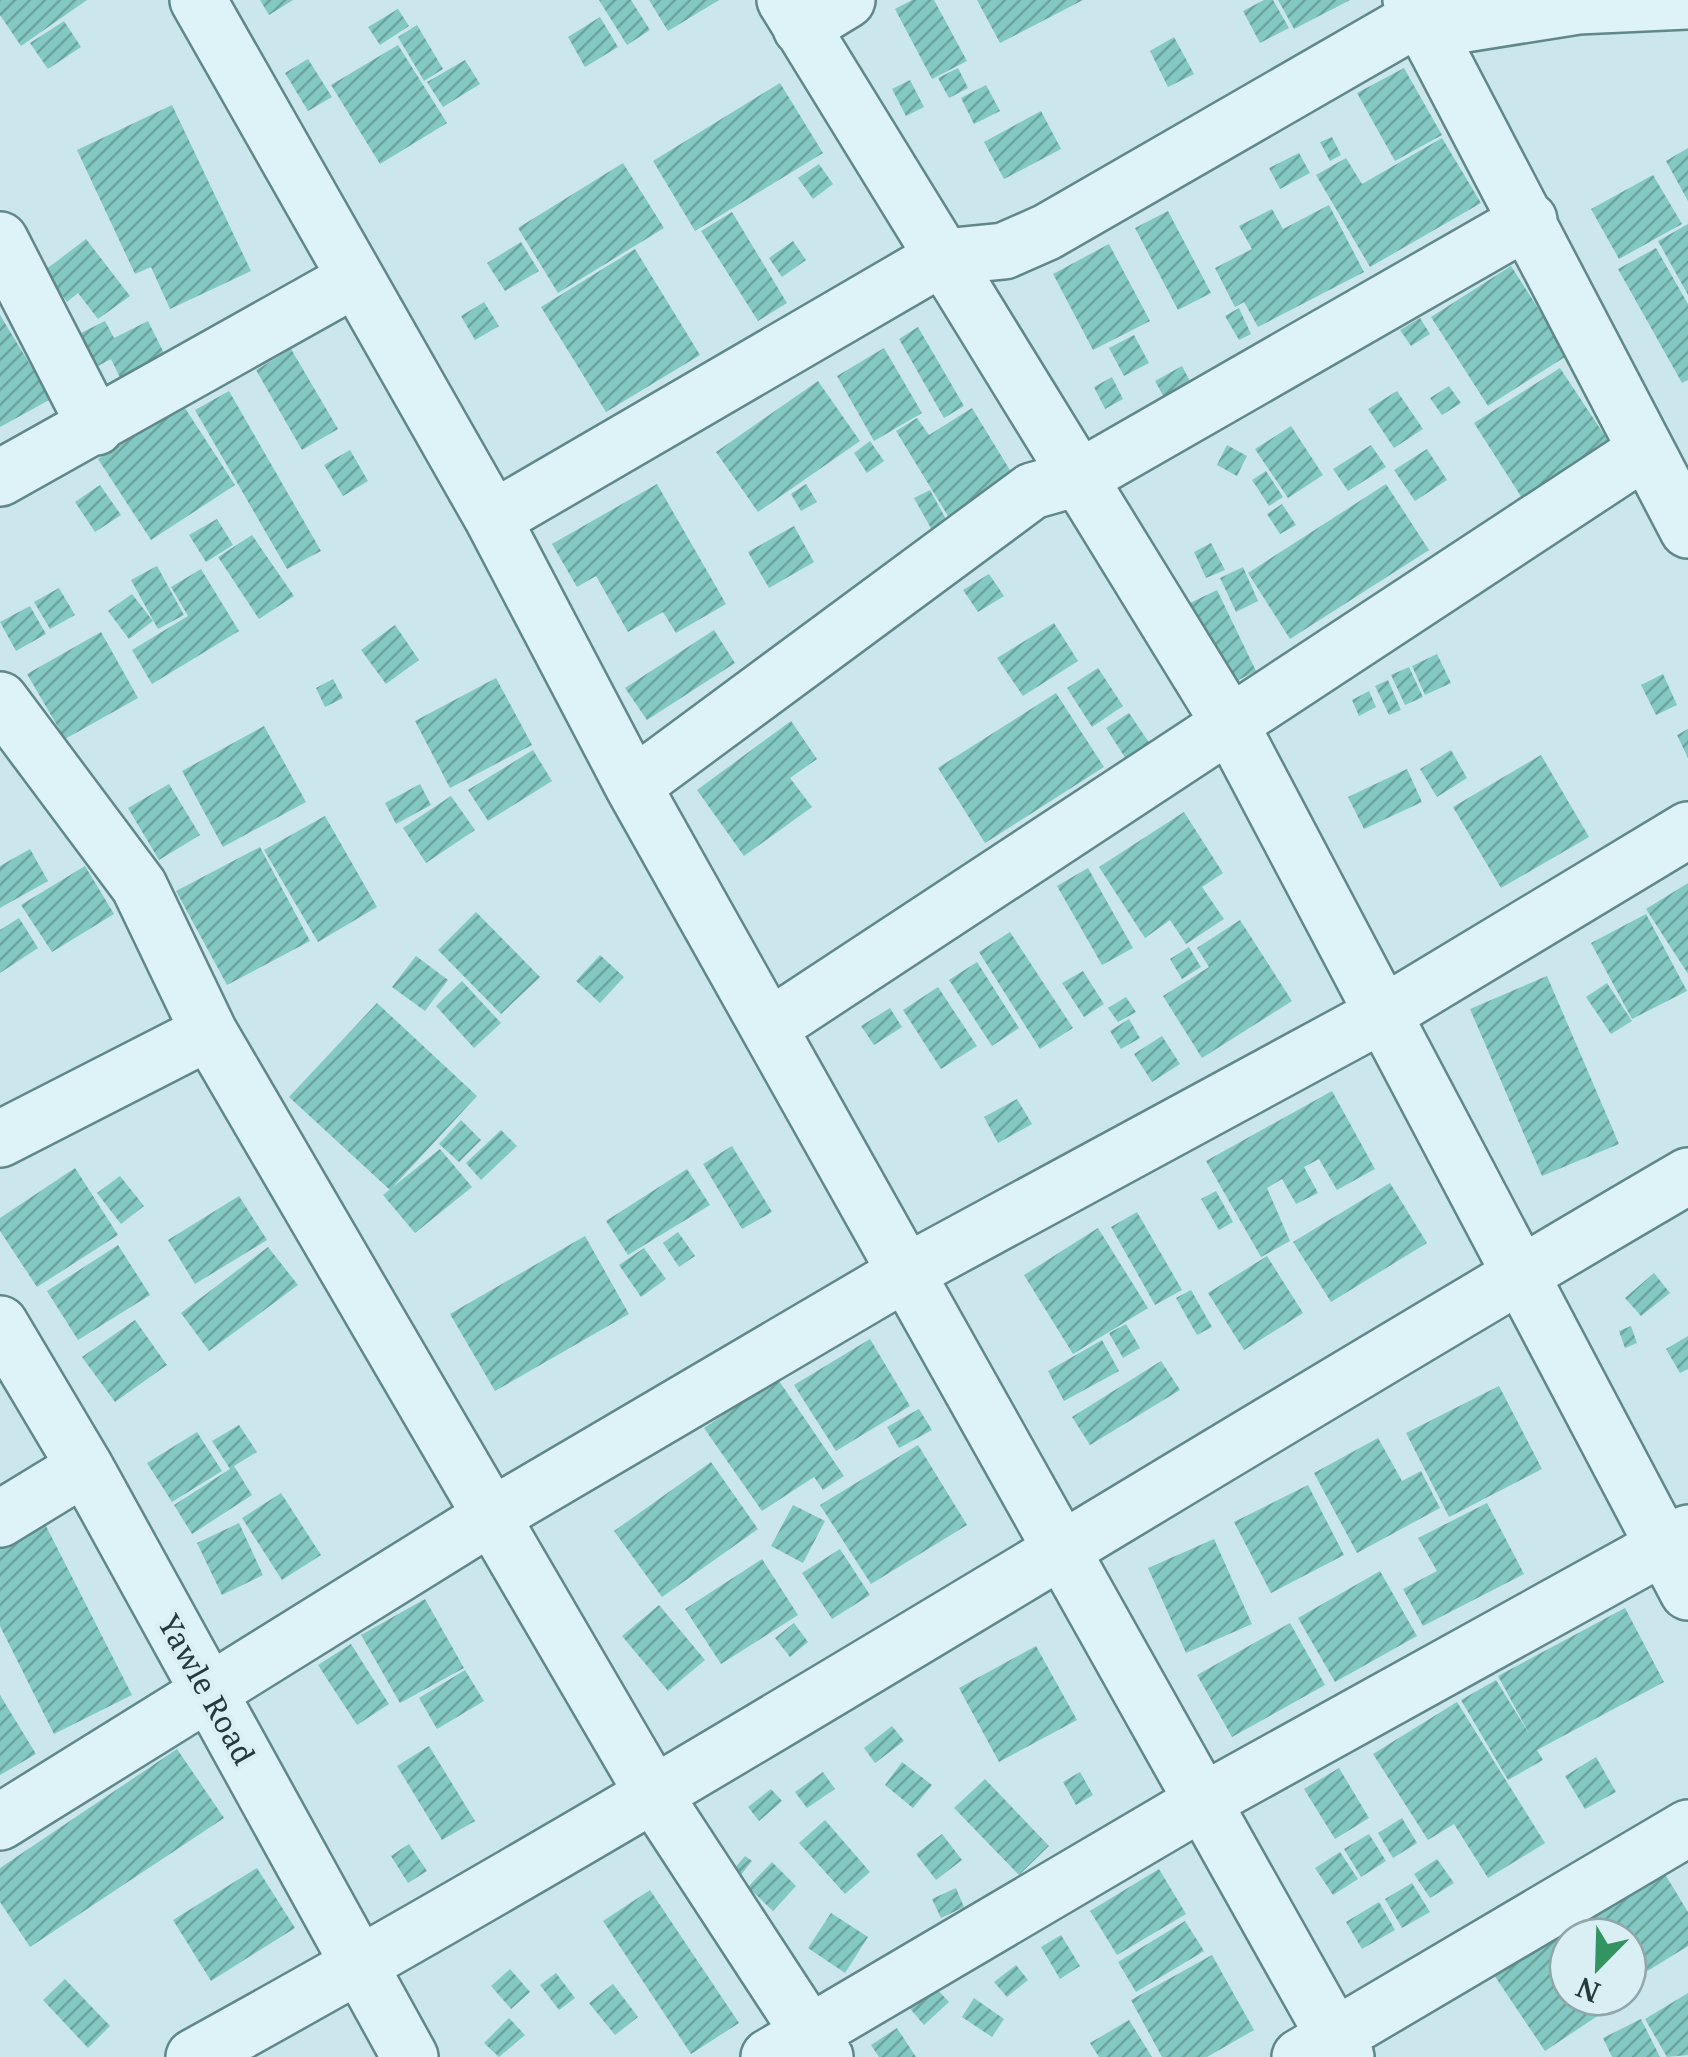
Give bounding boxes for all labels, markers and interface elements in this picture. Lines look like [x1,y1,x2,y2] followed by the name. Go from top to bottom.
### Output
[149,1606,265,1771] street label: Yawle Road
[1548,1917,1648,2017] north arrow
[1570,1969,1605,2013] text: N

